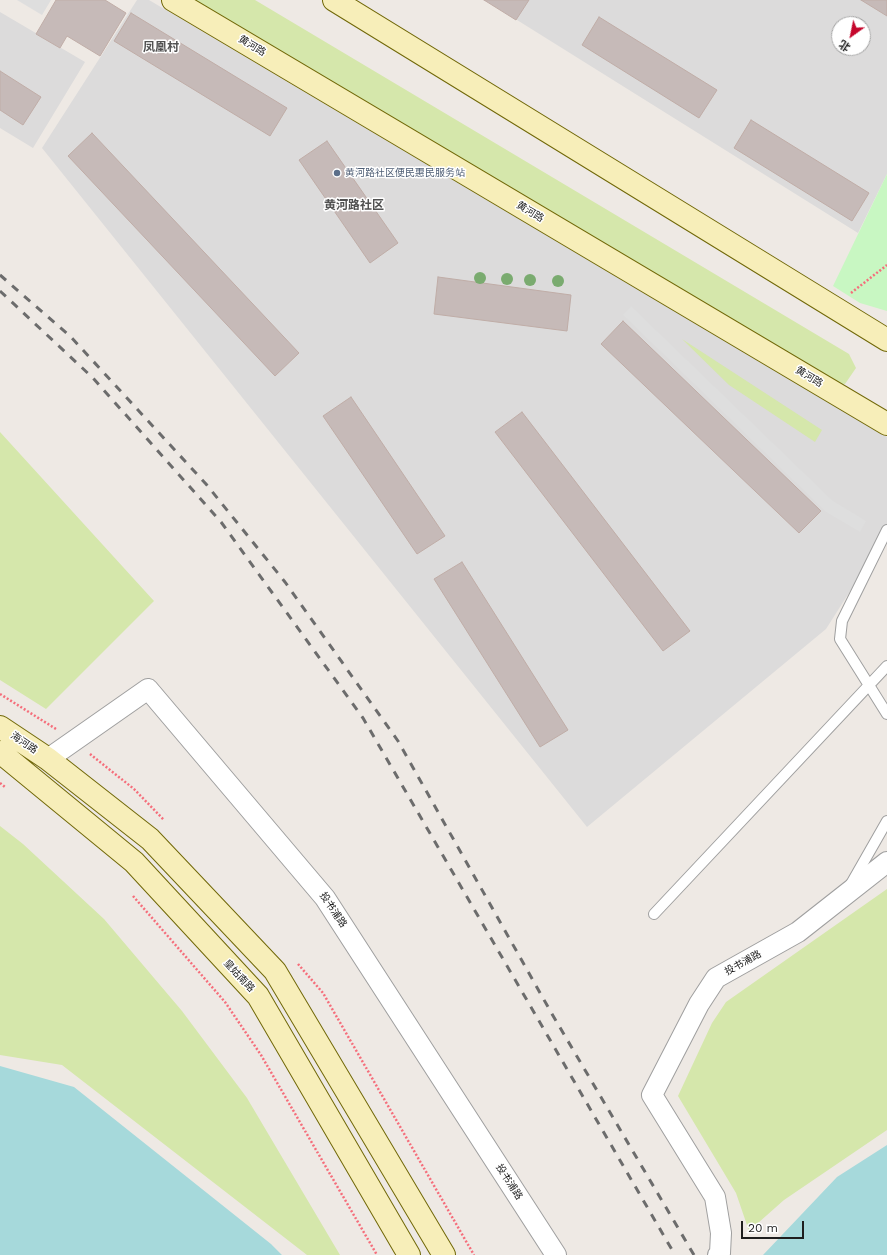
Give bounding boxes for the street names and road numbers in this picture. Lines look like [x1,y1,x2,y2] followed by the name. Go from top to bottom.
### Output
[236,33,268,59] street label: 黄河路
[514,199,546,225] street label: 黄河路
[793,364,825,390] street label: 黄河路
[8,730,40,756] street label: 海河路
[317,890,349,930] street label: 投书浦路
[723,948,763,978] street label: 投书浦路
[221,957,257,995] street label: 皇姑南路
[493,1162,525,1202] street label: 投书浦路

